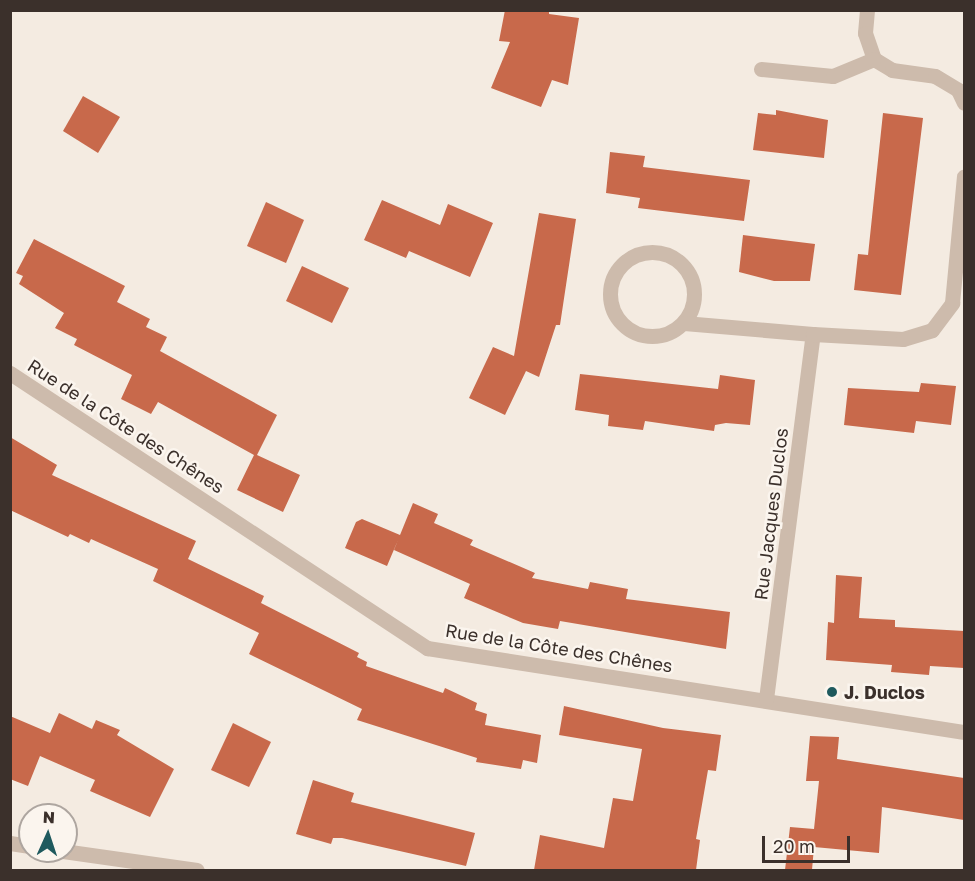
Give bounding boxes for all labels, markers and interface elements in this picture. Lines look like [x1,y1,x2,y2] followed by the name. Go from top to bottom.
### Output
[24,354,228,498] street label: Rue de la Côte des Chênes
[750,427,792,601] street label: Rue Jacques Duclos
[444,619,674,677] street label: Rue de la Côte des Chênes
[844,681,925,703] place label: J. Duclos
[825,685,839,699] marker: J. Duclos
[18,803,78,863] north arrow
[42,807,55,827] text: N
[765,824,854,862] scale bar
[773,835,815,857] text: 20 m

